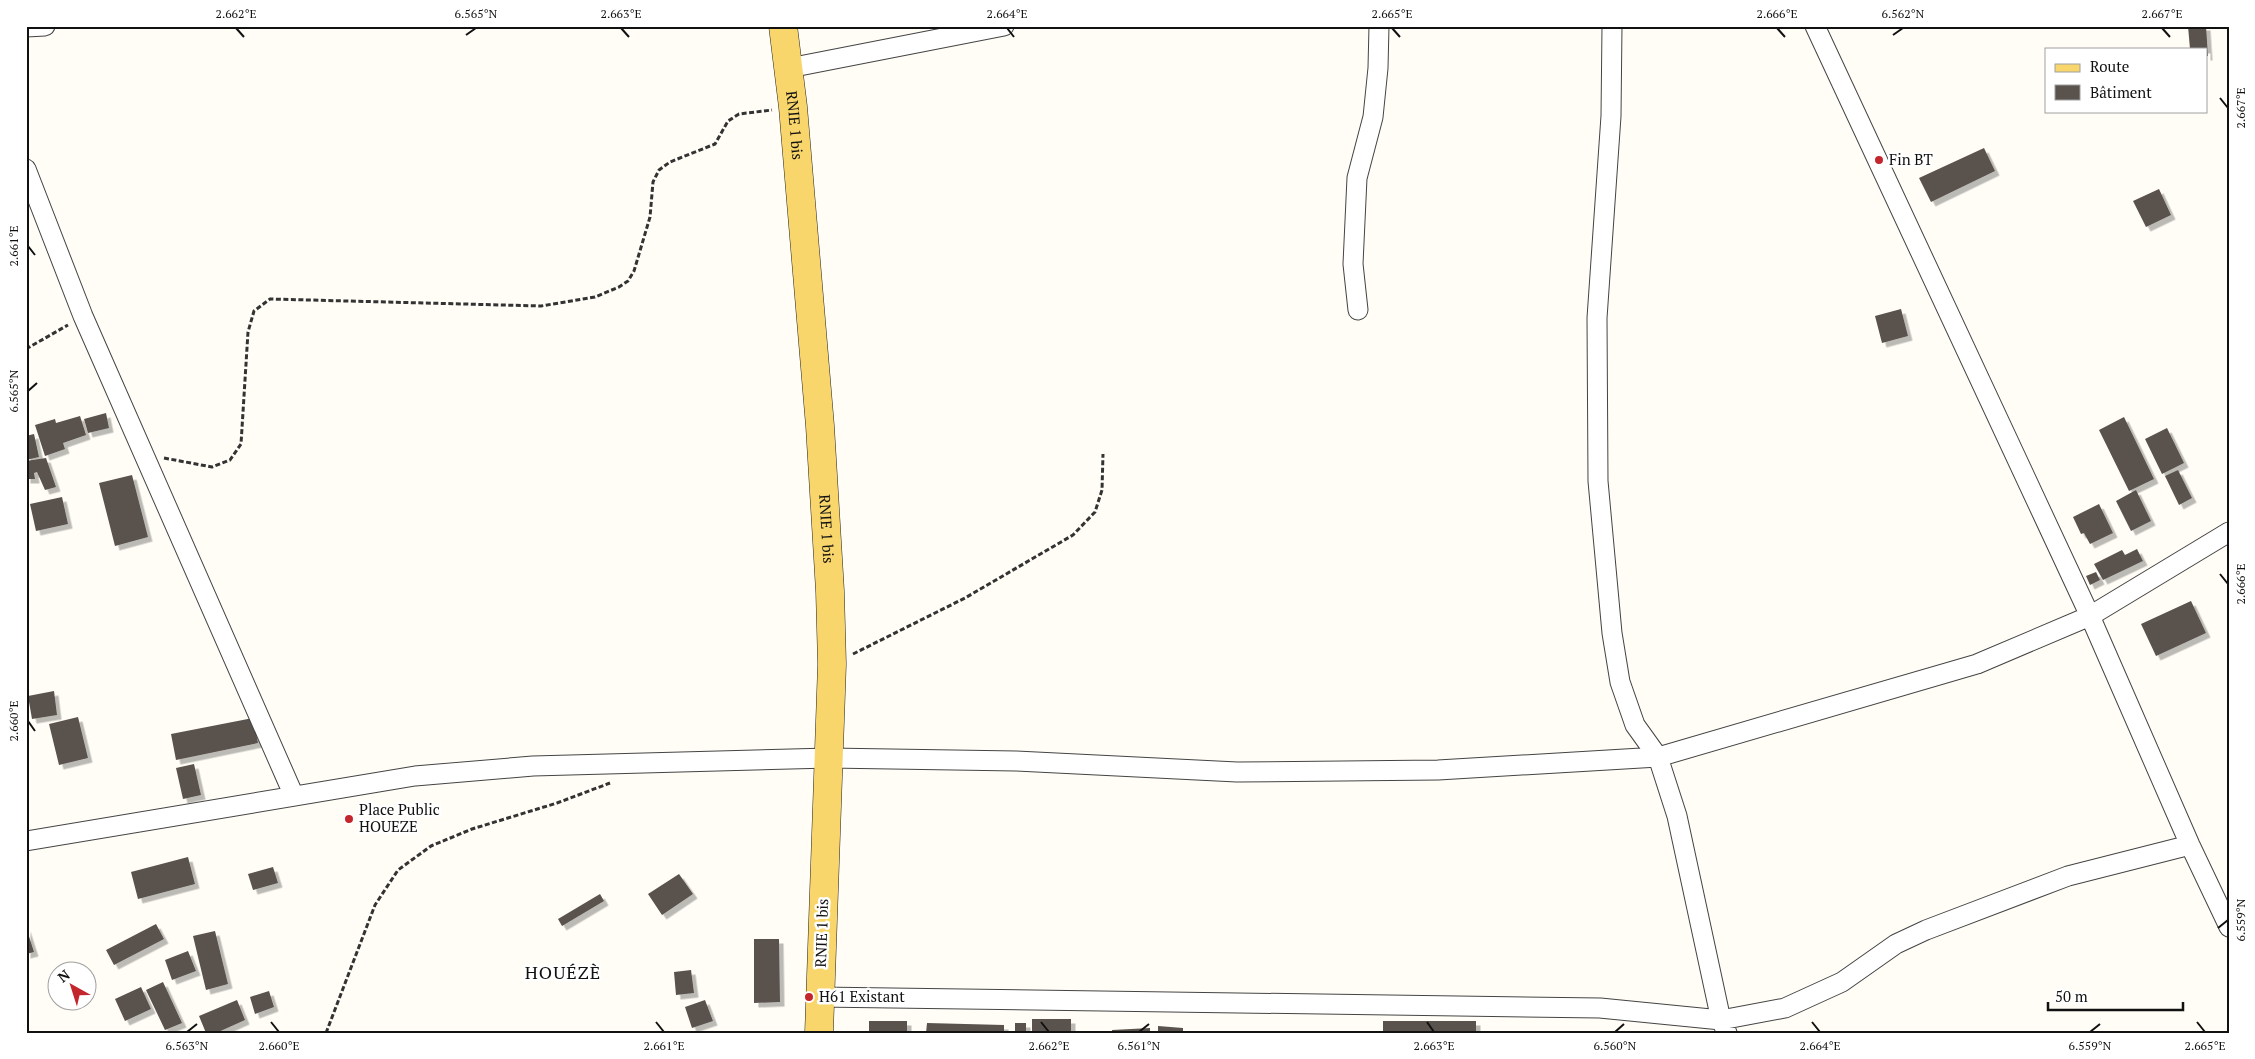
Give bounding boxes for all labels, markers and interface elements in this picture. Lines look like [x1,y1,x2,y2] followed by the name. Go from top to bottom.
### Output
[215,6,257,21] text: 2.662°E
[455,6,498,21] text: 6.565°N
[600,6,642,21] text: 2.663°E
[986,6,1028,21] text: 2.664°E
[1371,6,1413,21] text: 2.665°E
[1756,6,1798,21] text: 2.666°E
[1882,6,1925,21] text: 6.562°N
[2141,6,2183,21] text: 2.667°E
[2045,48,2208,112] legend
[2090,56,2129,76] text: Route
[2090,82,2152,102] text: Bâtiment
[2233,87,2248,129] text: 2.667°E
[782,90,808,160] street label: RNIE 1 bis
[1889,149,1933,169] place label: Fin BT
[1873,154,1885,166] marker: Fin BT
[6,225,21,267] text: 2.661°E
[6,369,21,412] text: 6.565°N
[815,494,839,564] street label: RNIE 1 bis
[2233,563,2248,605] text: 2.666°E
[6,700,21,742] text: 2.660°E
[359,799,440,836] place label: Place Public HOUEZE
[343,813,355,825] marker: Place Public HOUEZE
[810,898,832,968] street label: RNIE 1 bis
[2233,898,2248,941] text: 6.559°N
[525,960,601,984] district label: HOUÉZÈ
[48,962,98,1012] north arrow
[53,965,74,986] text: N
[2048,979,2182,1011] scale bar
[819,986,905,1006] place label: H61 Existant
[2055,986,2088,1006] text: 50 m
[803,991,815,1003] marker: H61 Existant
[166,1038,209,1053] text: 6.563°N
[258,1038,300,1053] text: 2.660°E
[643,1038,685,1053] text: 2.661°E
[1028,1038,1070,1053] text: 2.662°E
[1118,1038,1161,1053] text: 6.561°N
[1413,1038,1455,1053] text: 2.663°E
[1594,1038,1637,1053] text: 6.560°N
[1799,1038,1841,1053] text: 2.664°E
[2069,1038,2112,1053] text: 6.559°N
[2184,1038,2226,1053] text: 2.665°E

